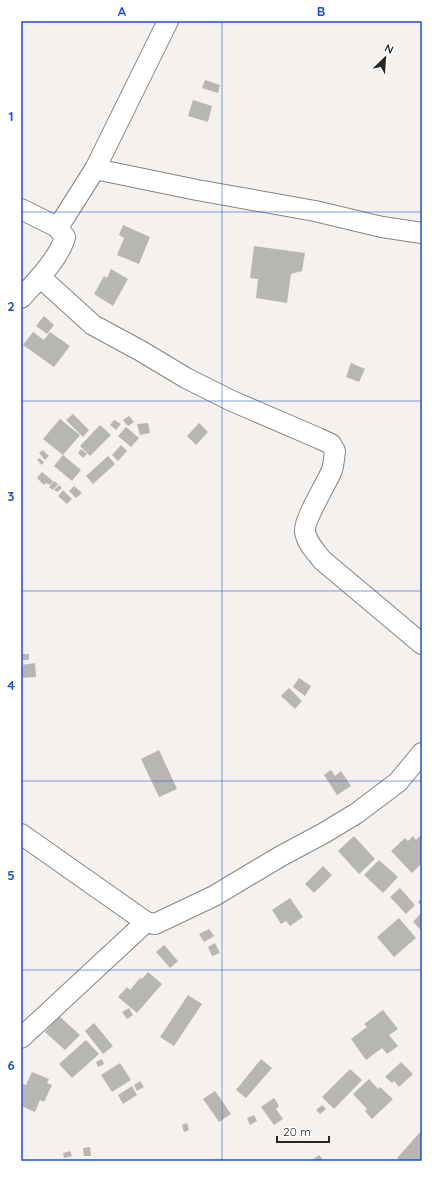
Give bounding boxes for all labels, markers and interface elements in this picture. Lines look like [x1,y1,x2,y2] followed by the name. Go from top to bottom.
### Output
[118,3,127,19] text: A
[317,3,325,19] text: B
[365,38,405,78] north arrow
[383,41,396,57] text: N
[8,108,14,124] text: 1
[7,298,15,314] text: 2
[8,488,15,504] text: 3
[7,677,15,693] text: 4
[7,867,15,883] text: 5
[7,1057,15,1073] text: 6
[277,1118,329,1144] scale bar
[283,1124,311,1139] text: 20 m

